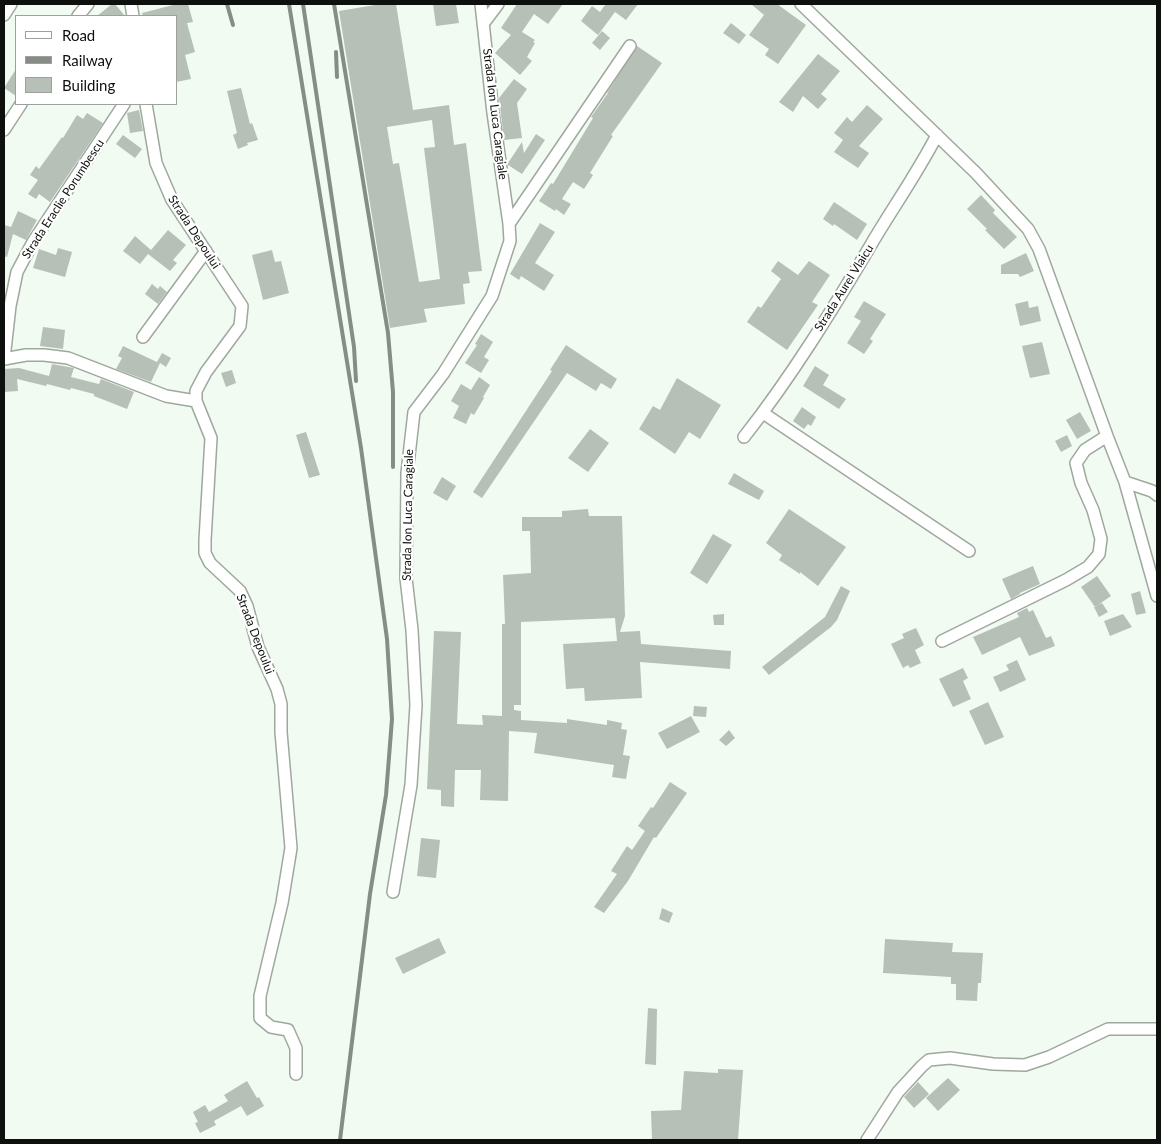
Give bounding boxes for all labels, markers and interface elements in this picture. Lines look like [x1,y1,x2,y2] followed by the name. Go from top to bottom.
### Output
[15,15,178,105] legend
[62,26,95,44] text: Road
[480,48,510,180] street label: Strada Ion Luca Caragiale
[62,51,113,69] text: Railway
[62,76,115,94] text: Building
[19,137,107,261] street label: Strada Eraclie Porumbescu
[165,193,223,271] street label: Strada Depoului
[811,242,877,334] street label: Strada Aurel Vlaicu
[400,449,416,581] street label: Strada Ion Luca Caragiale
[233,592,277,676] street label: Strada Depoului

